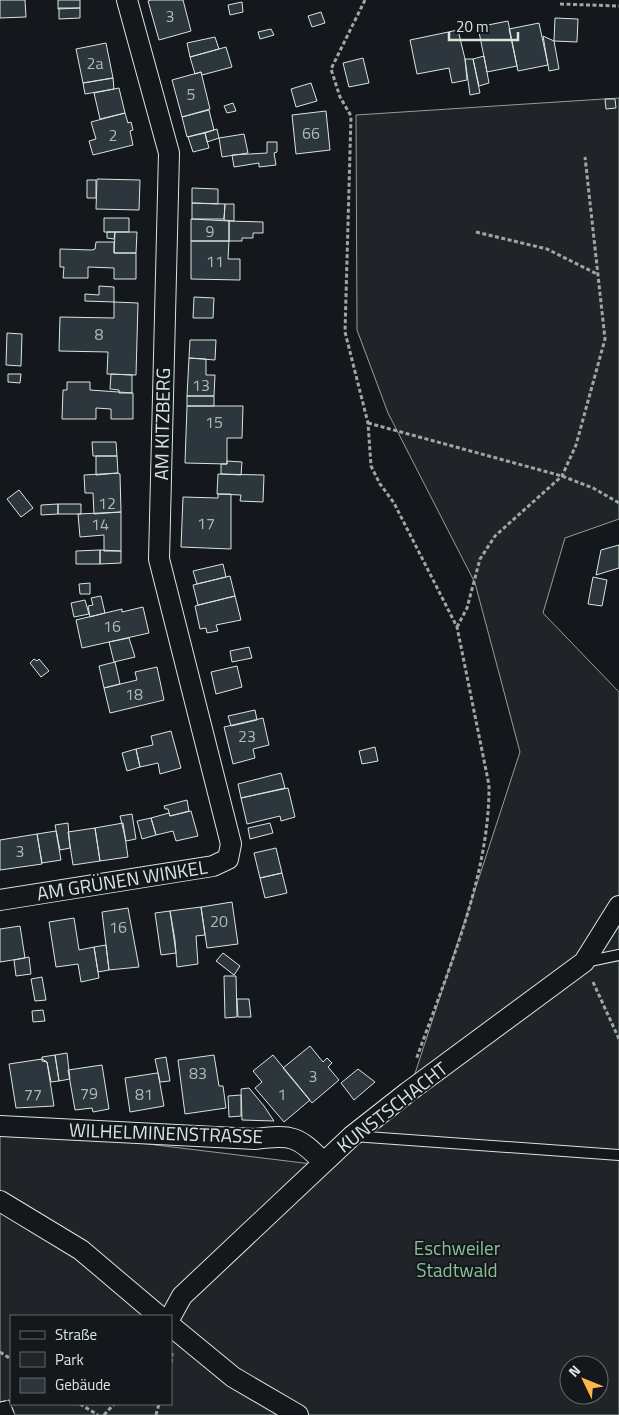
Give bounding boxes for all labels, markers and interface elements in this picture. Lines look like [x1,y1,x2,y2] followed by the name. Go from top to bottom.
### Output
[166,4,174,28] house number: 3
[449,10,518,42] scale bar
[456,15,489,38] text: 20 m
[87,51,103,75] house number: 2a
[187,82,196,106] house number: 5
[302,121,320,145] house number: 66
[109,123,117,147] house number: 2
[206,219,215,243] house number: 9
[206,249,224,273] house number: 11
[95,322,104,346] house number: 8
[146,367,177,481] street label: AM KITZBERG
[192,373,210,397] house number: 13
[205,410,223,434] house number: 15
[98,491,116,515] house number: 12
[197,511,215,535] house number: 17
[91,512,109,536] house number: 14
[103,614,121,638] house number: 16
[125,682,143,706] house number: 18
[238,724,256,748] house number: 23
[16,839,24,863] house number: 3
[35,852,209,907] street label: AM GRÜNEN WINKEL
[210,909,228,933] house number: 20
[109,915,127,939] house number: 16
[330,1054,453,1159] street label: KUNSTSCHACHT
[189,1061,207,1085] house number: 83
[309,1064,317,1088] house number: 3
[80,1081,98,1105] house number: 79
[24,1082,42,1106] house number: 77
[135,1082,153,1106] house number: 81
[278,1082,286,1106] house number: 1
[69,1115,263,1150] street label: WILHELMINENSTRASSE
[414,1233,501,1284] park label: Eschweiler Stadtwald
[10,1315,172,1405] legend
[55,1323,97,1346] text: Straße
[55,1348,84,1371] text: Park
[559,1355,609,1405] north arrow
[563,1360,585,1382] text: N
[55,1373,111,1396] text: Gebäude

